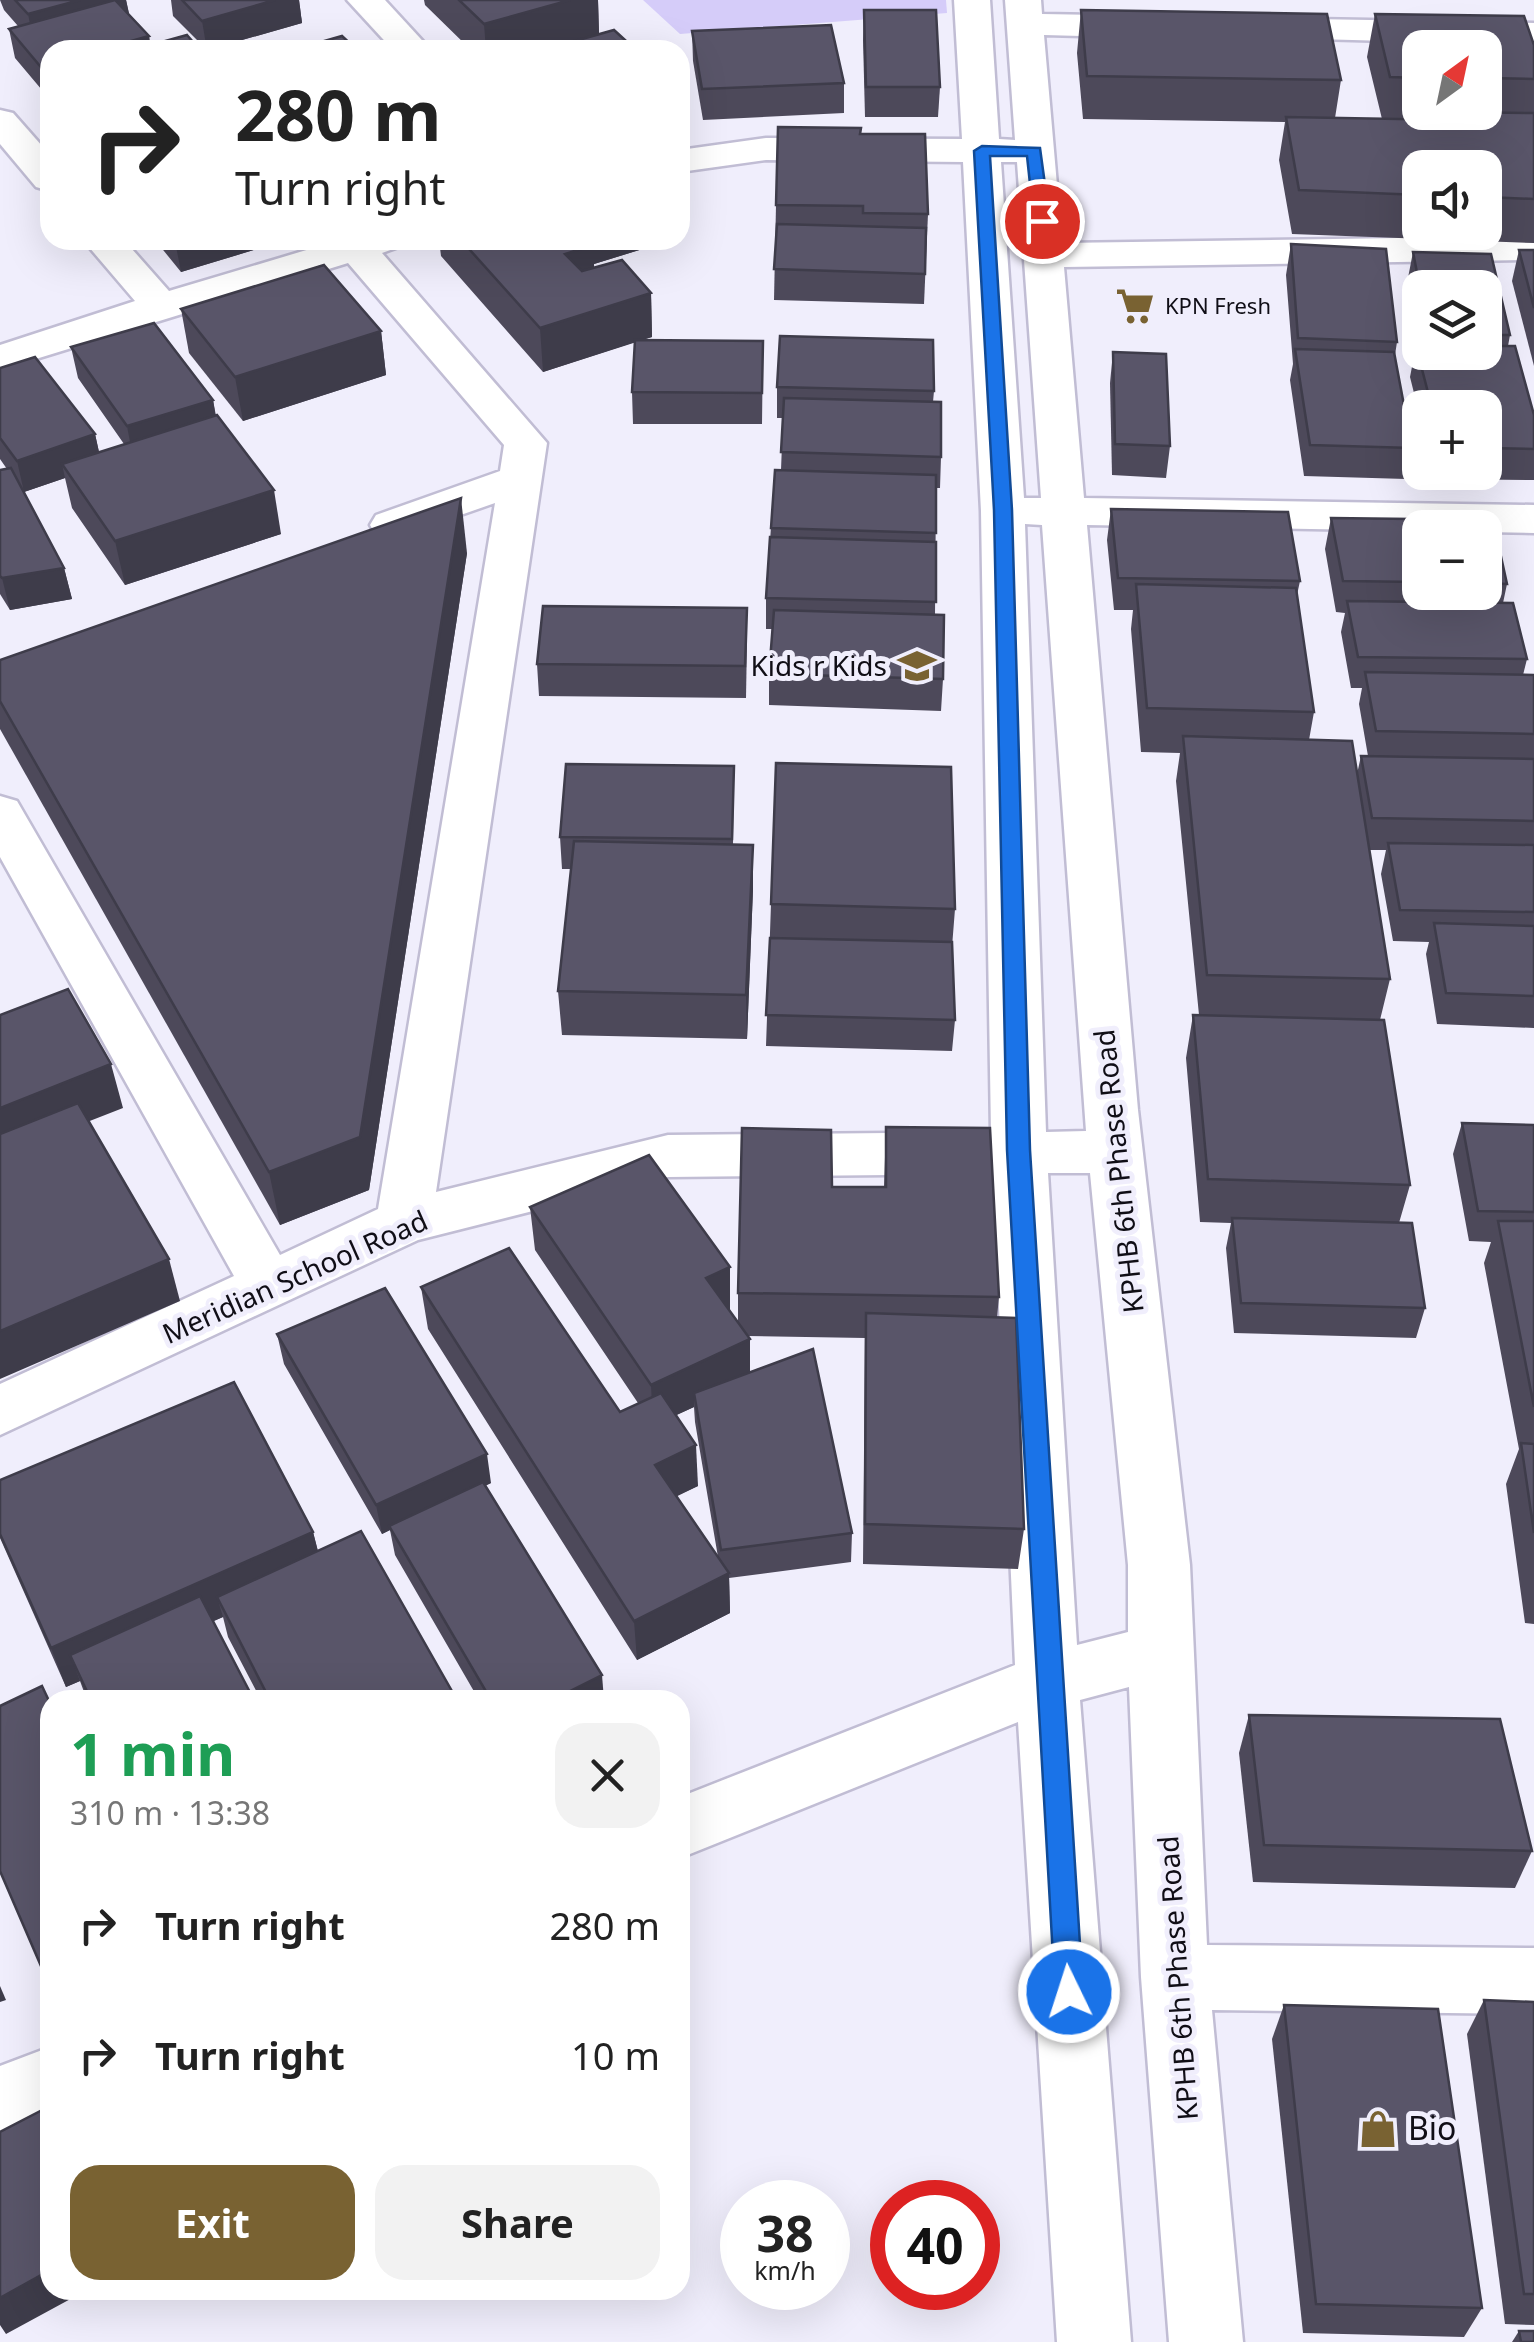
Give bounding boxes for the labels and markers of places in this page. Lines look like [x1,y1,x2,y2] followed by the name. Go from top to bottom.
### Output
[1000,179,1085,264] pin
[1114,285,1156,327] supermarket icon: KPN Fresh
[1165,290,1271,320] place label: KPN Fresh
[896,645,938,687] school or university icon: Kids r Kids
[750,646,887,684] place label: Kids r Kids
[1408,2106,1456,2149] place label: Bio
[1357,2108,1399,2150] shop icon: Bio

